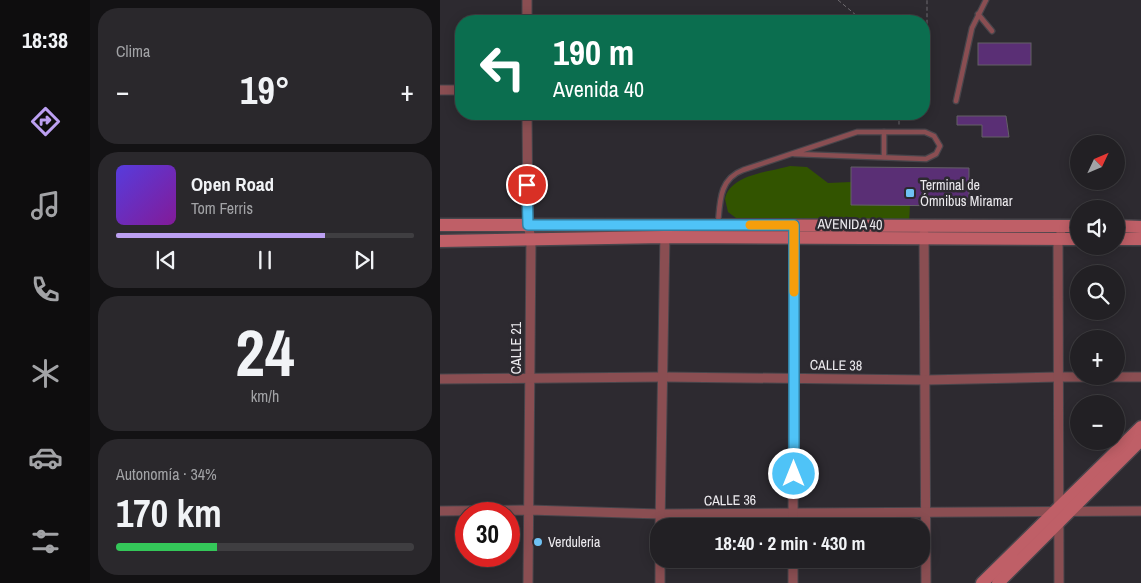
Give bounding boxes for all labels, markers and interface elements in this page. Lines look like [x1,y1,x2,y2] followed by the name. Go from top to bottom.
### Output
[22,25,68,55] text: 18:38
[553,29,634,76] text: 190 m
[470,35,535,100] icon: left
[116,40,150,62] text: Clima
[240,65,290,116] text: 19°
[116,72,129,110] text: −
[401,72,414,110] text: +
[553,74,644,104] text: Avenida 40
[28,104,63,139] icon: directions
[1070,135,1125,190] north arrow
[1070,135,1125,450] map controls
[506,164,548,206] pin
[191,171,274,197] text: Open Road
[513,171,541,199] icon: arrive
[920,176,1013,210] place label: Terminal de Ómnibus Miramar
[904,187,916,199] marker: Terminal de Ómnibus Miramar
[28,188,63,223] icon: music
[191,197,253,219] text: Tom Ferris
[1070,200,1125,255] button: sound
[816,214,883,234] street label: AVENIDA 40
[152,246,180,274] icon: previous
[251,246,279,274] icon: pause
[350,246,378,274] icon: next
[1070,265,1125,320] button: search
[28,272,63,307] icon: phone
[235,309,295,396] text: 24
[507,321,525,374] street label: CALLE 21
[1070,330,1125,385] button: +
[28,356,63,391] icon: climate
[810,356,862,374] street label: CALLE 38
[251,385,279,407] text: km/h
[1070,395,1125,450] button: −
[28,440,63,475] icon: car
[767,447,819,499] position arrow
[116,463,217,485] text: Autonomía · 34%
[116,488,222,539] text: 170 km
[704,491,756,509] street label: CALLE 36
[455,502,520,567] speed limit sign: 30
[28,524,63,559] icon: filters
[715,530,865,556] text: 18:40 · 2 min · 430 m
[548,533,601,551] place label: Verduleria
[532,536,544,548] marker: Verduleria

